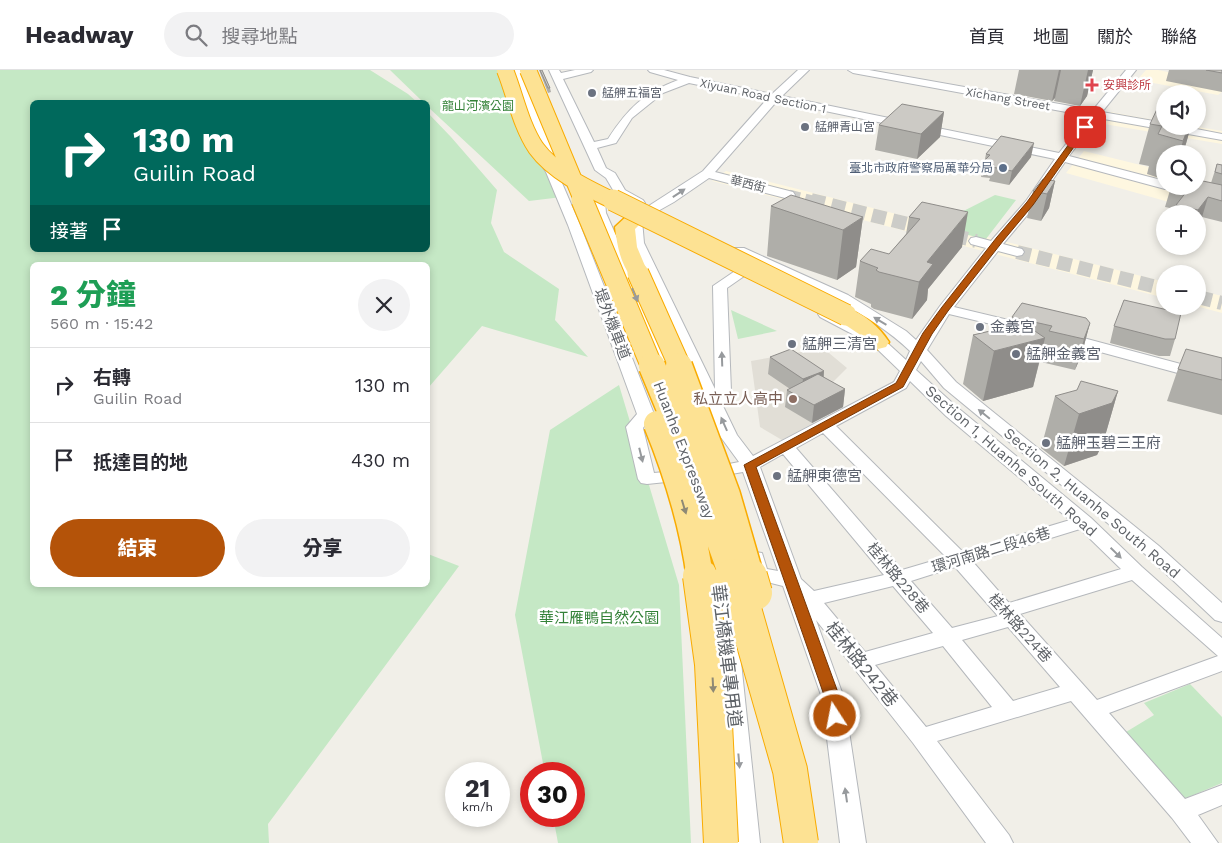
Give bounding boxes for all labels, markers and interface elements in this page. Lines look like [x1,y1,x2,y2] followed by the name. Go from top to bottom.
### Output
[164,12,514,57] search box
[25,21,134,49] text: Headway
[182,21,210,49] icon: search
[222,25,298,48] text: 搜尋地點
[969,26,1005,47] text: 首頁
[1033,26,1069,47] text: 地圖
[1097,26,1133,47] text: 關於
[1161,26,1197,47] text: 聯絡
[699,76,827,116] street label: Xiyuan Road Section 1
[1085,78,1099,92] marker: 安興診所
[1103,78,1151,92] place label: 安興診所
[965,85,1051,113] street label: Xichang Street
[1156,85,1206,315] map controls
[1156,85,1206,135] button: sound
[602,86,662,100] place label: 艋舺五福宮
[586,87,598,99] marker: 艋舺五福宮
[442,99,514,113] park label: 龍山河濱公園
[1064,106,1106,148] pin
[1071,113,1099,141] icon: arrive
[133,119,234,161] text: 130 m
[50,120,115,185] icon: right
[815,120,875,134] place label: 艋舺青山宮
[799,121,811,133] marker: 艋舺青山宮
[1156,145,1206,195] button: search
[133,161,256,186] text: Guilin Road
[849,161,993,175] place label: 臺北市政府警察局萬華分局
[997,162,1009,174] marker: 臺北市政府警察局萬華分局
[729,173,767,195] street label: 華西街
[672,188,685,198] one-way arrow
[1156,205,1206,255] button: +
[98,215,126,243] icon: arrive
[50,220,88,243] text: 接著
[1156,265,1206,315] button: −
[50,277,136,312] text: 2 分鐘
[358,279,410,331] button: close
[590,286,634,362] street label: 堤外機車道
[632,288,640,302] one-way arrow
[50,314,153,333] text: 560 m · 15:42
[873,316,886,325] one-way arrow
[990,318,1035,336] place label: 金義宮
[974,321,986,333] marker: 金義宮
[802,335,877,353] place label: 艋舺三清宮
[786,338,798,350] marker: 艋舺三清宮
[1026,345,1101,363] place label: 艋舺金義宮
[1010,348,1022,360] marker: 艋舺金義宮
[718,350,726,366] one-way arrow
[93,366,131,389] text: 右轉
[50,371,78,399] icon: right
[355,374,410,397] text: 130 m
[649,379,719,522] street label: Huanhe Expressway
[922,382,1100,540] street label: Section 1, Huanhe South Road
[93,389,182,408] text: Guilin Road
[693,390,783,408] place label: 私立立人高中
[787,393,799,405] marker: 私立立人高中
[978,408,991,419] one-way arrow
[719,417,727,431] one-way arrow
[1000,424,1184,582] street label: Section 2, Huanhe South Road
[1056,434,1161,452] place label: 艋舺玉碧三王府
[1040,437,1052,449] marker: 艋舺玉碧三王府
[50,446,78,474] icon: arrive
[637,448,645,463] one-way arrow
[351,449,410,472] text: 430 m
[93,451,188,474] text: 抵達目的地
[787,467,862,485] place label: 艋舺東德宮
[771,470,783,482] marker: 艋舺東德宮
[681,500,689,515] one-way arrow
[50,519,225,577] button: 結束
[235,519,410,577] button: 分享
[929,523,1053,577] street label: 環河南路二段46巷
[863,539,933,617] street label: 桂林路228巷
[1109,547,1121,559] one-way arrow
[708,583,746,729] street label: 華江橋機車專用道
[984,590,1056,666] street label: 桂林路224巷
[539,609,659,627] park label: 華江雁鴨自然公園
[821,617,903,711] street label: 桂林路242巷
[709,677,717,693] one-way arrow
[808,689,860,741] position arrow
[736,754,744,770] one-way arrow
[520,762,585,827] speed limit sign: 30
[465,774,490,803] text: 21
[842,786,850,802] one-way arrow
[462,800,493,814] text: km/h

